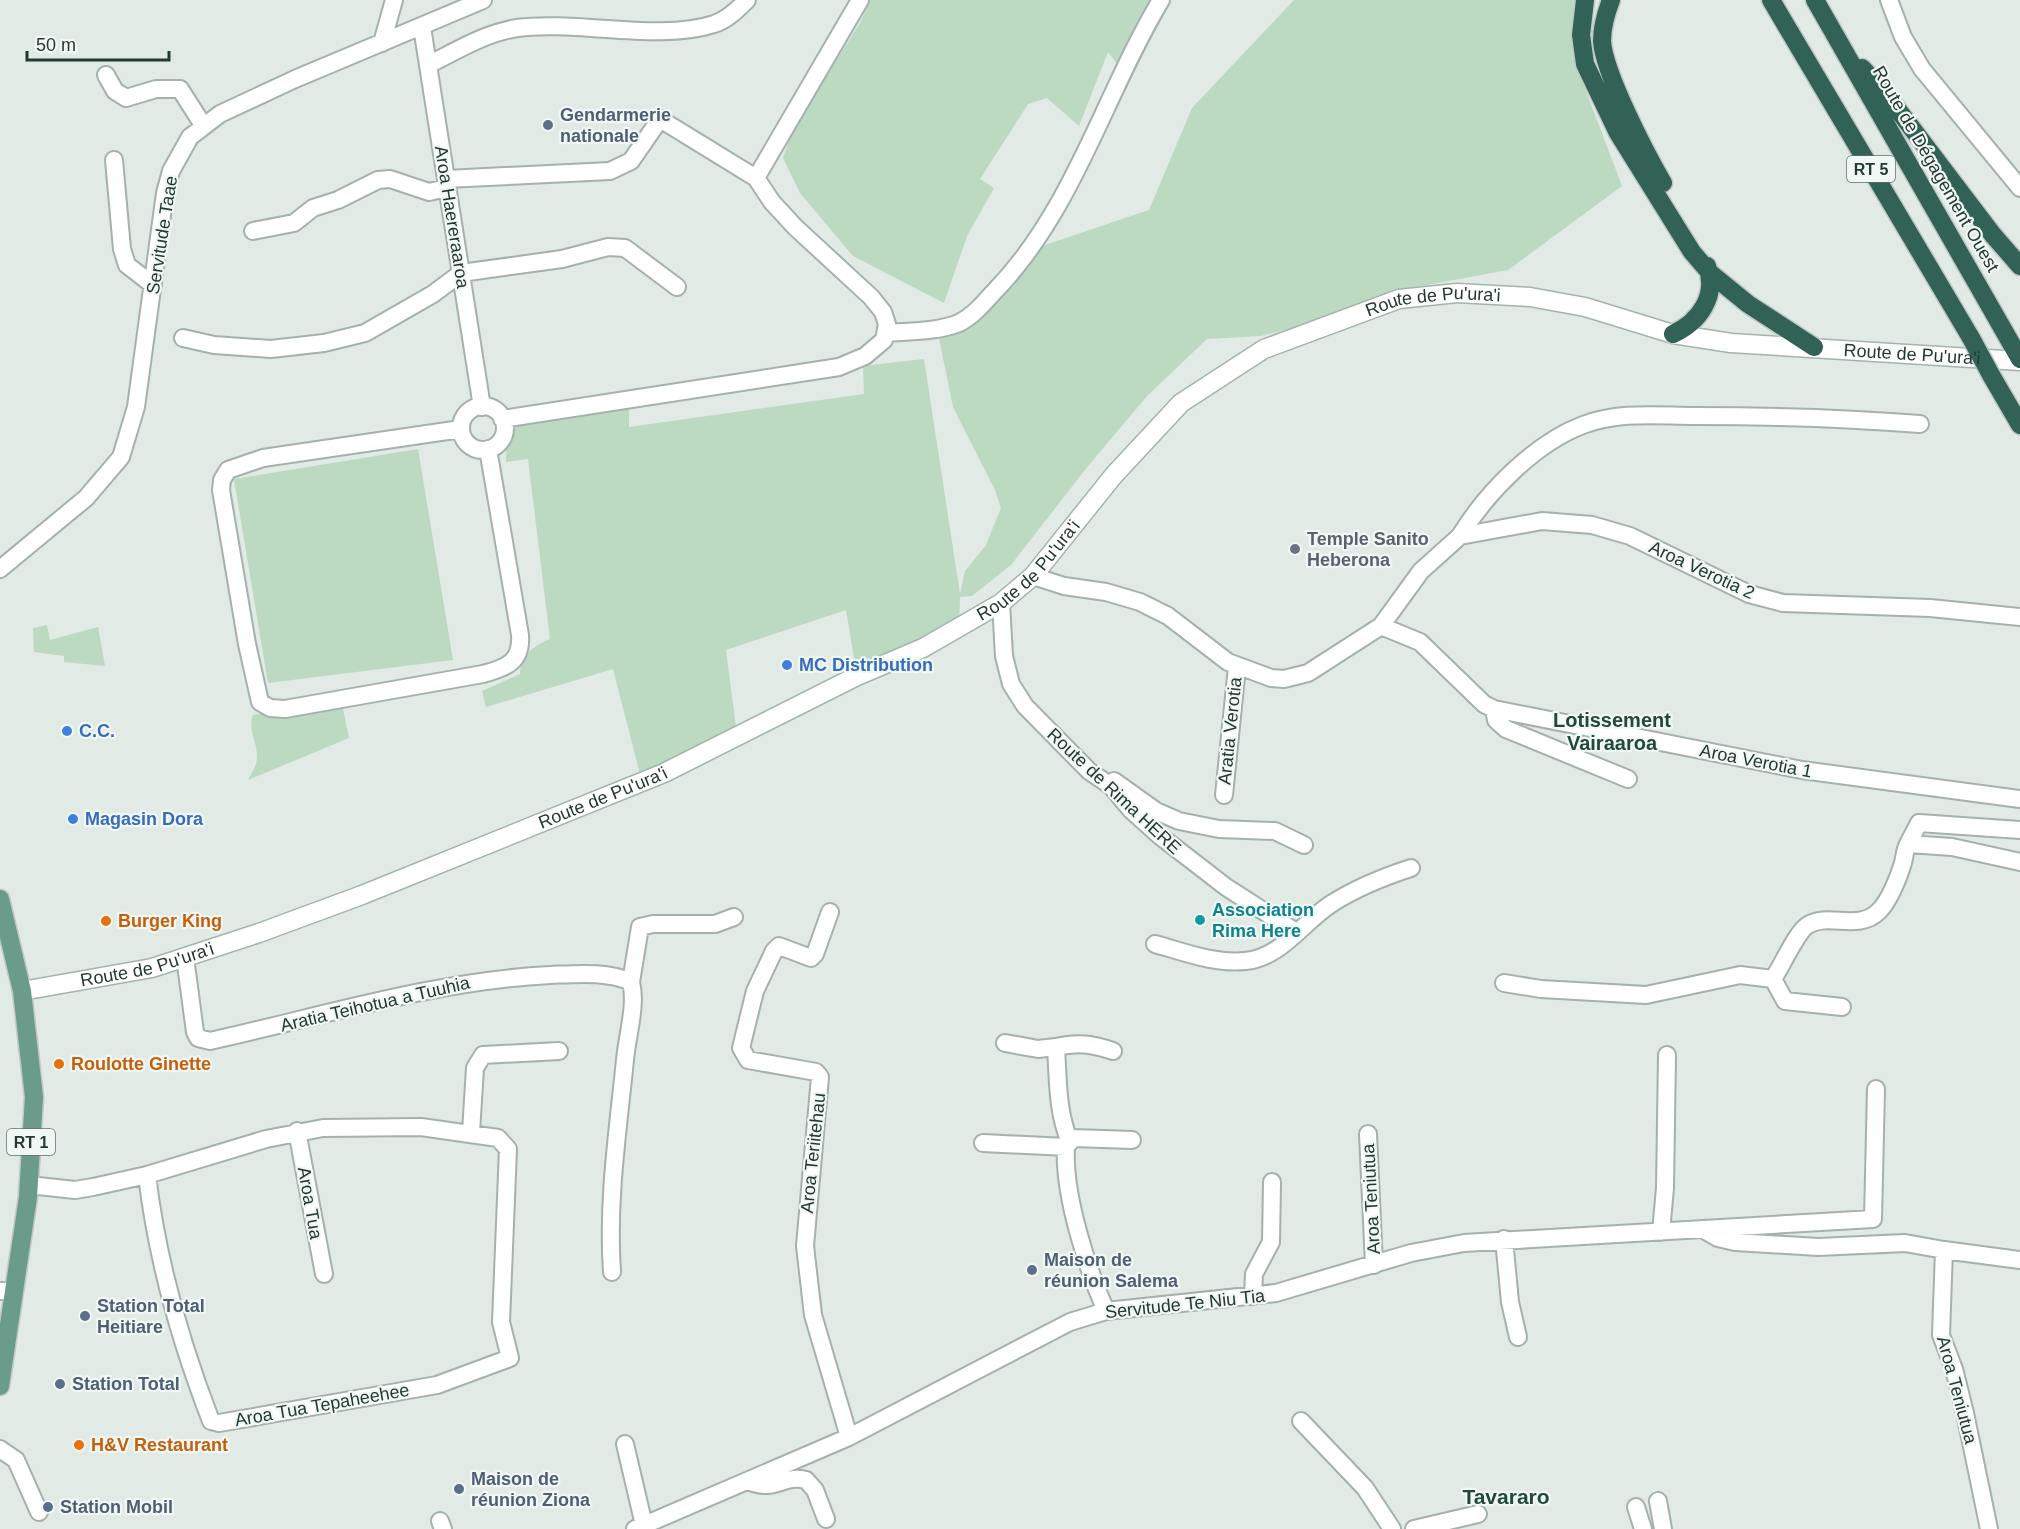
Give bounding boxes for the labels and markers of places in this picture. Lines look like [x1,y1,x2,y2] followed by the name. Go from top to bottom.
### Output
[560,105,671,146] place label: Gendarmerie nationale
[541,118,555,132] marker: Gendarmerie nationale
[1307,529,1429,570] place label: Temple Sanito Heberona
[1288,542,1302,556] marker: Temple Sanito Heberona
[799,655,933,675] place label: MC Distribution
[780,658,794,672] marker: MC Distribution
[79,721,115,741] place label: C.C.
[60,724,74,738] marker: C.C.
[85,809,204,829] place label: Magasin Dora
[66,812,80,826] marker: Magasin Dora
[1212,900,1314,941] place label: Association Rima Here
[118,911,222,931] place label: Burger King
[1193,913,1207,927] marker: Association Rima Here
[99,914,113,928] marker: Burger King
[71,1054,211,1074] place label: Roulotte Ginette
[52,1057,66,1071] marker: Roulotte Ginette
[1044,1250,1179,1291] place label: Maison de réunion Salema
[1025,1263,1039,1277] marker: Maison de réunion Salema
[97,1296,205,1337] place label: Station Total Heitiare
[78,1309,92,1323] marker: Station Total Heitiare
[72,1374,180,1394] place label: Station Total
[53,1377,67,1391] marker: Station Total
[91,1435,228,1455] place label: H&V Restaurant
[72,1438,86,1452] marker: H&V Restaurant
[471,1469,591,1510] place label: Maison de réunion Ziona
[452,1482,466,1496] marker: Maison de réunion Ziona
[60,1497,173,1517] place label: Station Mobil
[41,1500,55,1514] marker: Station Mobil

